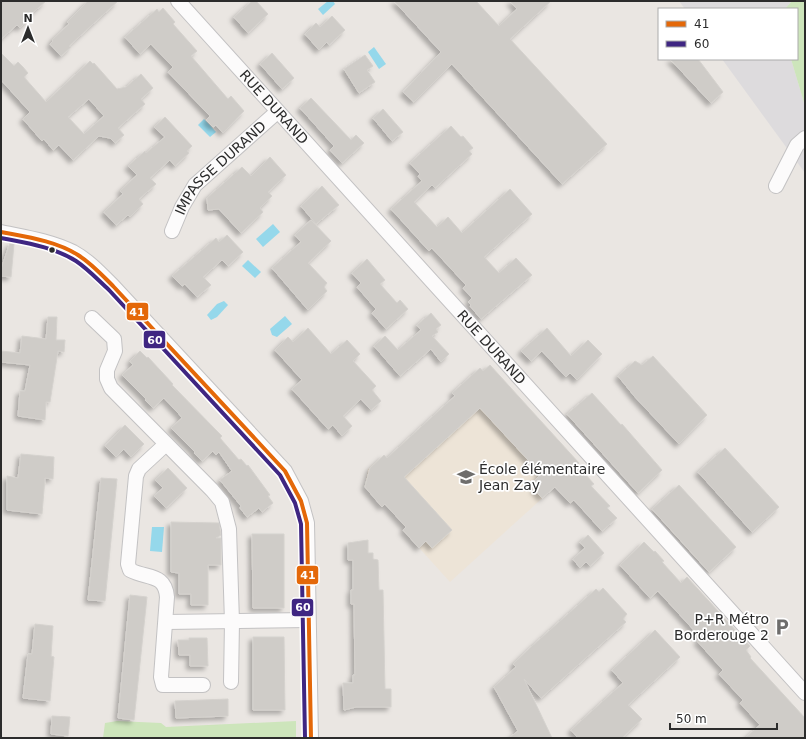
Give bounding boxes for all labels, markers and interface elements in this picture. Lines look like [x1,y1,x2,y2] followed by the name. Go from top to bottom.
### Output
[8,8,48,48] north arrow
[658,8,798,60] legend
[23,12,33,25] text: N
[694,17,709,31] text: 41
[694,37,709,51] text: 60
[236,67,312,147] street label: RUE DURAND
[172,118,269,217] street label: IMPASSE DURAND
[47,245,57,255] unlabelled marker
[126,302,149,321] line badge: 41
[129,306,145,319] text: 41
[454,307,529,387] street label: RUE DURAND
[143,330,166,349] line badge: 60
[147,334,163,347] text: 60
[478,461,605,493] place label: École élémentaire Jean Zay
[456,467,476,487] school or university icon: École élémentaire Jean Zay
[296,565,319,585] line badge: 41
[300,569,316,582] text: 41
[291,598,314,617] line badge: 60
[295,601,311,614] text: 60
[674,611,769,643] place label: P+R Métro Borderouge 2
[772,617,792,637] parking icon: P+R Métro Borderouge 2
[670,705,777,731] scale bar
[676,712,707,726] text: 50 m

